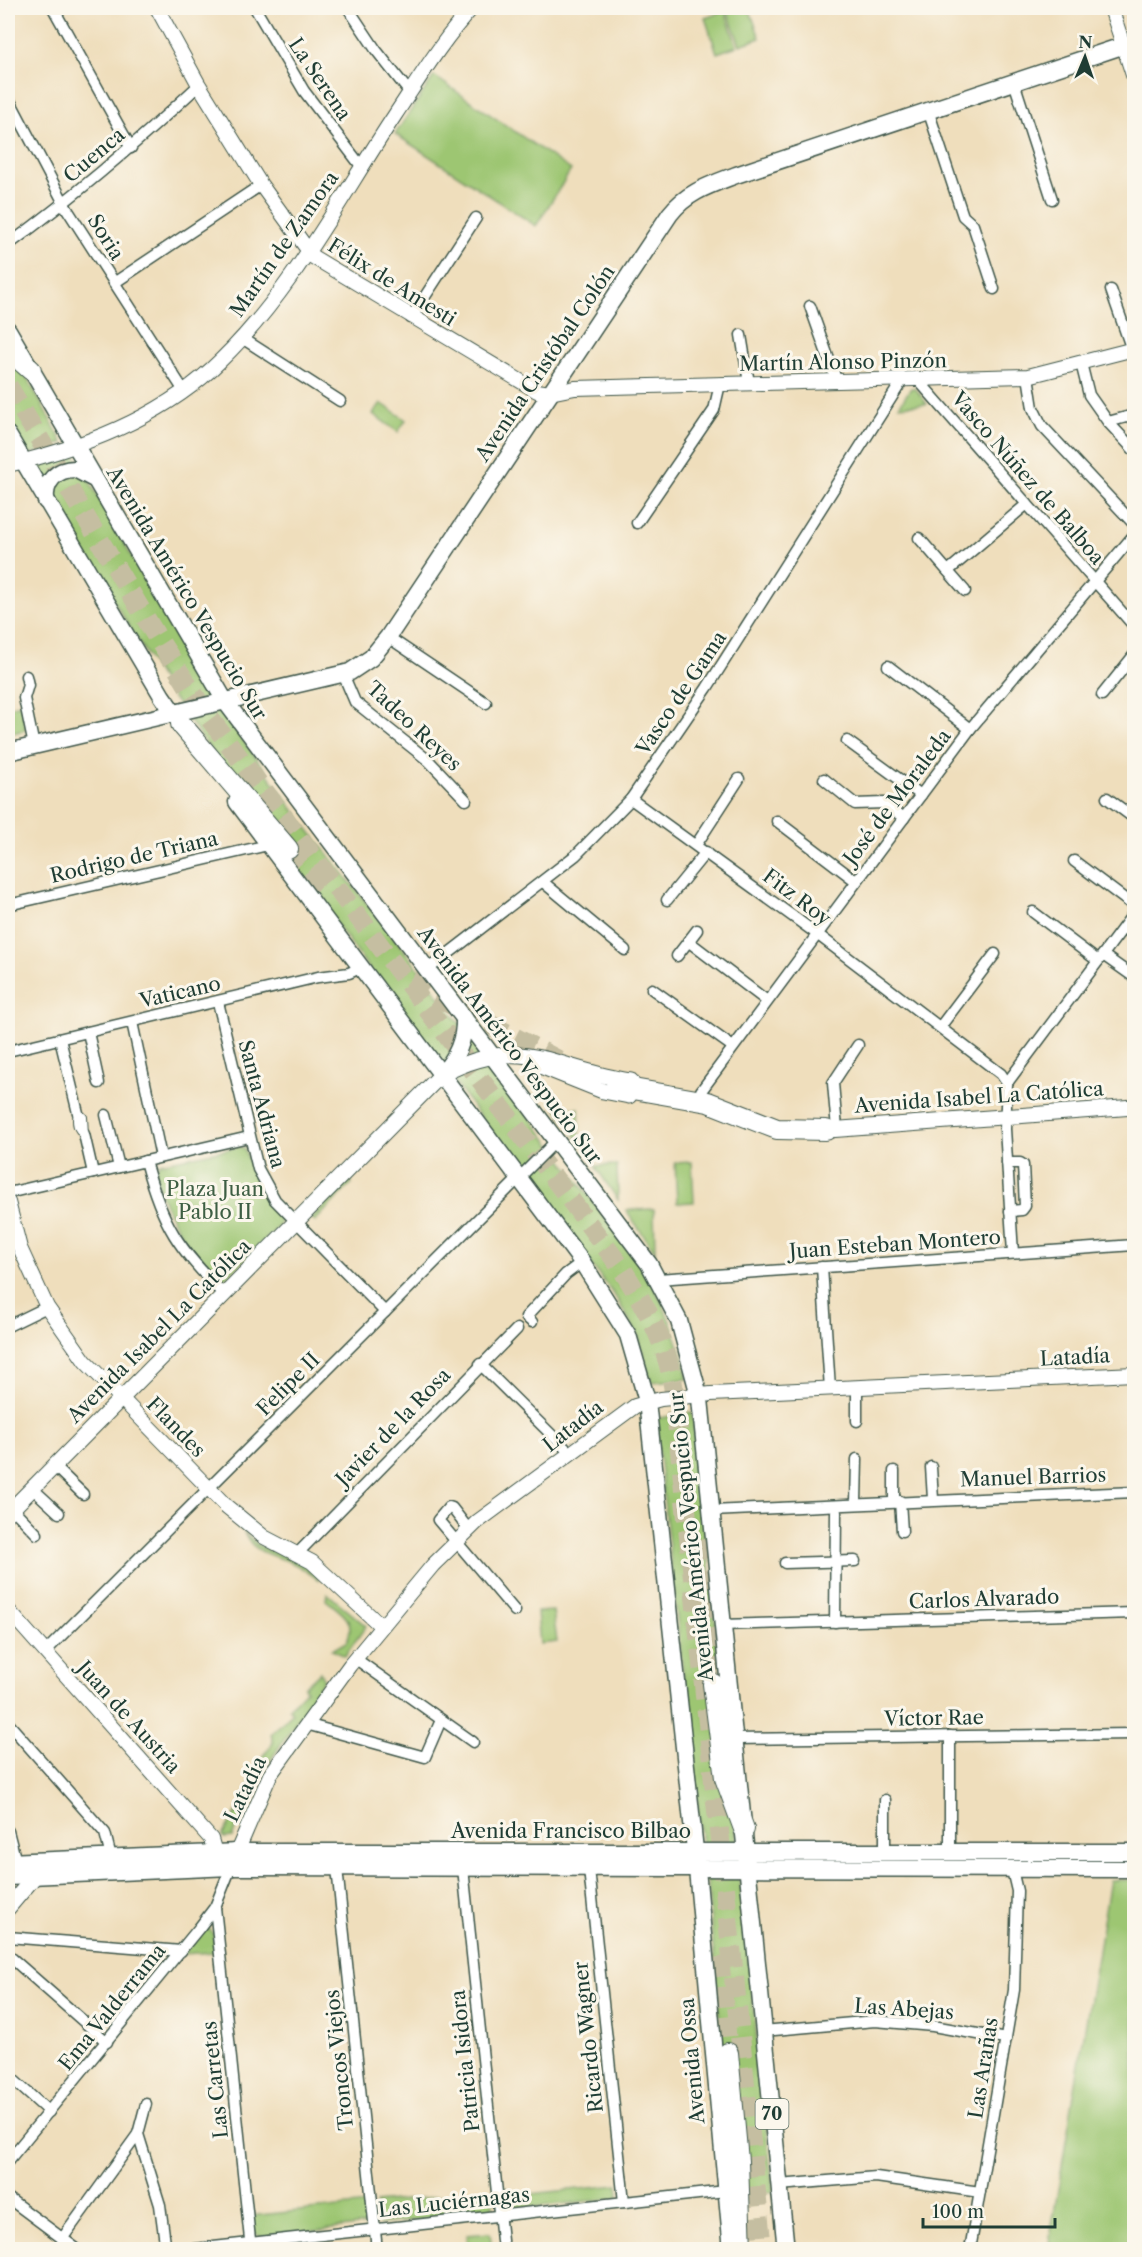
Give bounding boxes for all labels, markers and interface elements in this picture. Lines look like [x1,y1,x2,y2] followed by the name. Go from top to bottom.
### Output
[1055,27,1115,87] north arrow
[1078,32,1093,52] text: N
[284,33,357,125] street label: La Serena
[59,122,130,187] street label: Cuenca
[225,166,344,322] street label: Martín de Zamora
[83,210,129,265] street label: Soria
[324,233,460,331] street label: Félix de Amesti
[470,260,620,467] street label: Avenida Cristóbal Colón
[739,348,948,376] street label: Martín Alonso Pinzón
[946,386,1110,570] street label: Vasco Núñez de Balboa
[101,461,273,725] street label: Avenida Américo Vespucio Sur
[630,626,732,760] street label: Vasco de Gama
[362,676,466,776] street label: Tadeo Reyes
[836,724,956,872] street label: José de Moraleda
[48,826,221,888] street label: Rodrigo de Triana
[758,864,836,931] street label: Fitz Roy
[412,921,608,1169] street label: Avenida Américo Vespucio Sur
[136,971,223,1013] street label: Vaticano
[233,1037,291,1171] street label: Santa Adriana
[853,1076,1105,1118] street label: Avenida Isabel La Católica
[166,1177,264,1224] park label: Plaza Juan Pablo II
[785,1225,1002,1264] street label: Juan Esteban Montero
[61,1234,256,1429] street label: Avenida Isabel La Católica
[1039,1343,1111,1371] street label: Latadía
[251,1347,325,1421] street label: Felipe II
[329,1363,456,1493] street label: Javier de la Rosa
[664,1390,718,1684] street label: Avenida Américo Vespucio Sur
[142,1392,210,1462] street label: Flandes
[538,1395,608,1457] street label: Latadía
[959,1462,1107,1492] street label: Manuel Barrios
[908,1584,1060,1614] street label: Carlos Alvarado
[70,1654,186,1779] street label: Juan de Austria
[883,1705,984,1731] street label: Víctor Rae
[219,1752,271,1826] street label: Latadía
[450,1819,691,1843] street label: Avenida Francisco Bilbao
[54,1938,171,2075] street label: Ema Valderrama
[568,1959,608,2114] street label: Ricardo Wagner
[446,1988,484,2133] street label: Patricia Isidora
[320,1989,358,2131] street label: Troncos Viejos
[853,1994,955,2024] street label: Las Abejas
[675,1997,710,2126] street label: Avenida Ossa
[963,2016,1003,2120] street label: Las Arañas
[197,2020,233,2140] street label: Las Carretas
[756,2099,788,2129] road number: 70
[377,2182,531,2222] street label: Las Luciérnagas
[923,2191,1055,2229] scale bar
[932,2201,984,2223] text: 100 m

